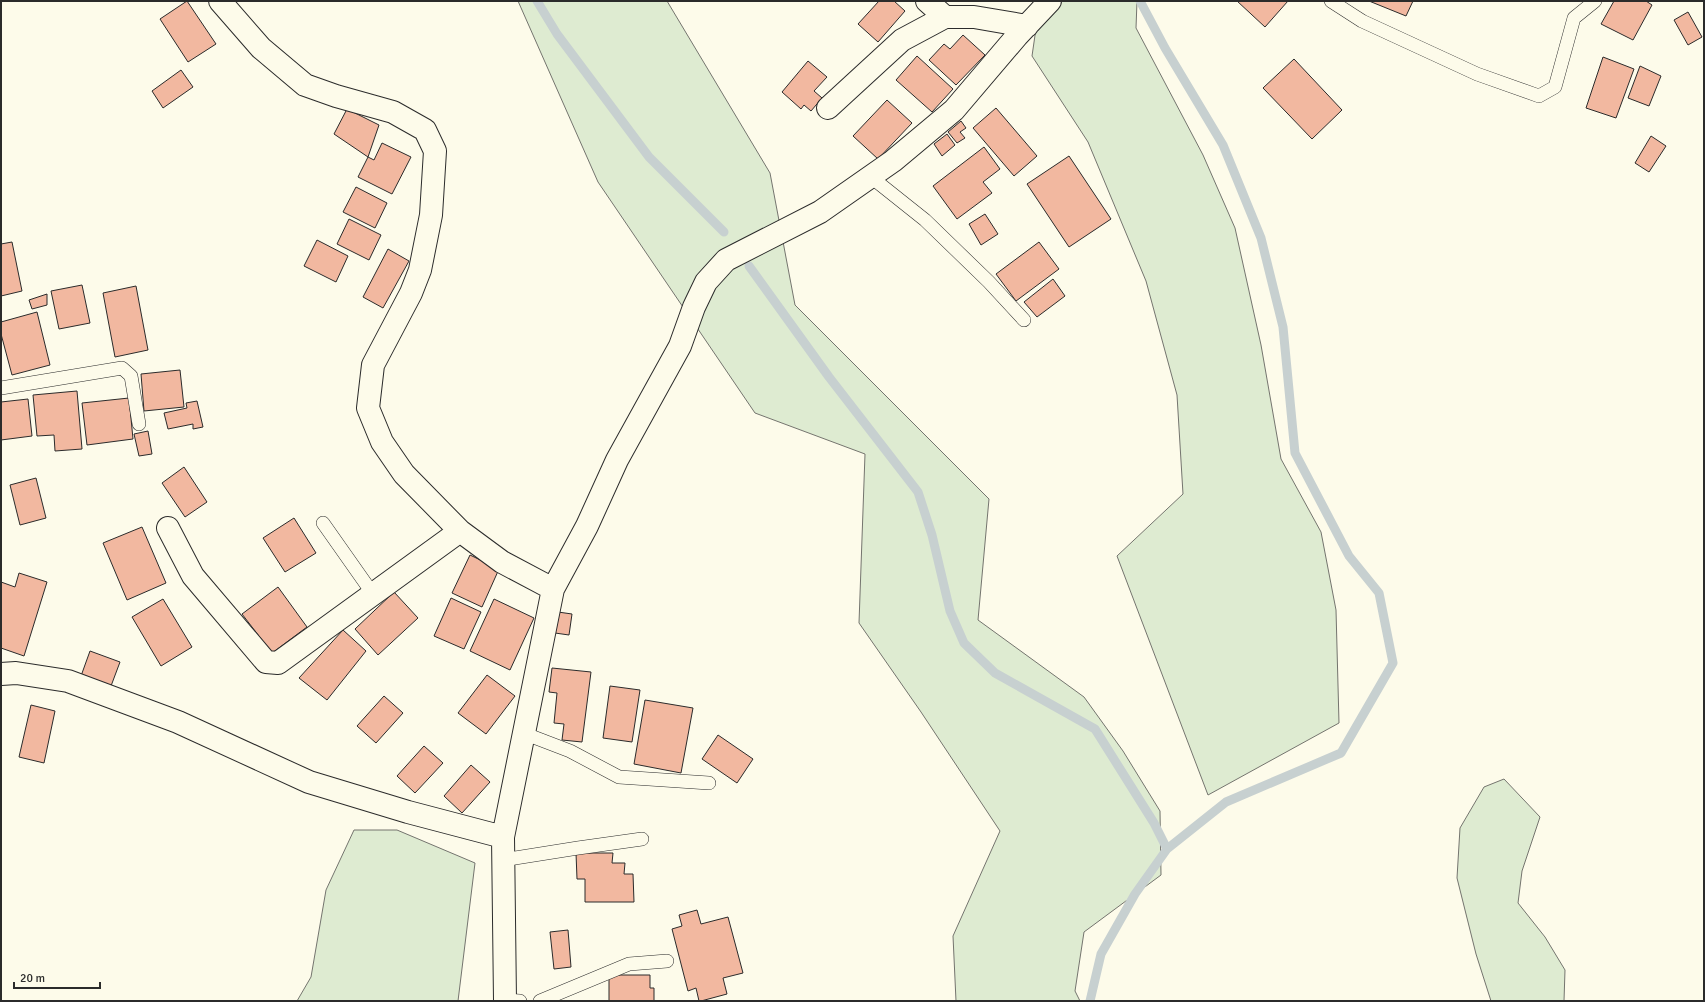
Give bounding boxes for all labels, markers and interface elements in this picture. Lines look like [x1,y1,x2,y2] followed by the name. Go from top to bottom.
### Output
[14,964,100,990] scale bar
[20,971,45,986] text: 20 m

